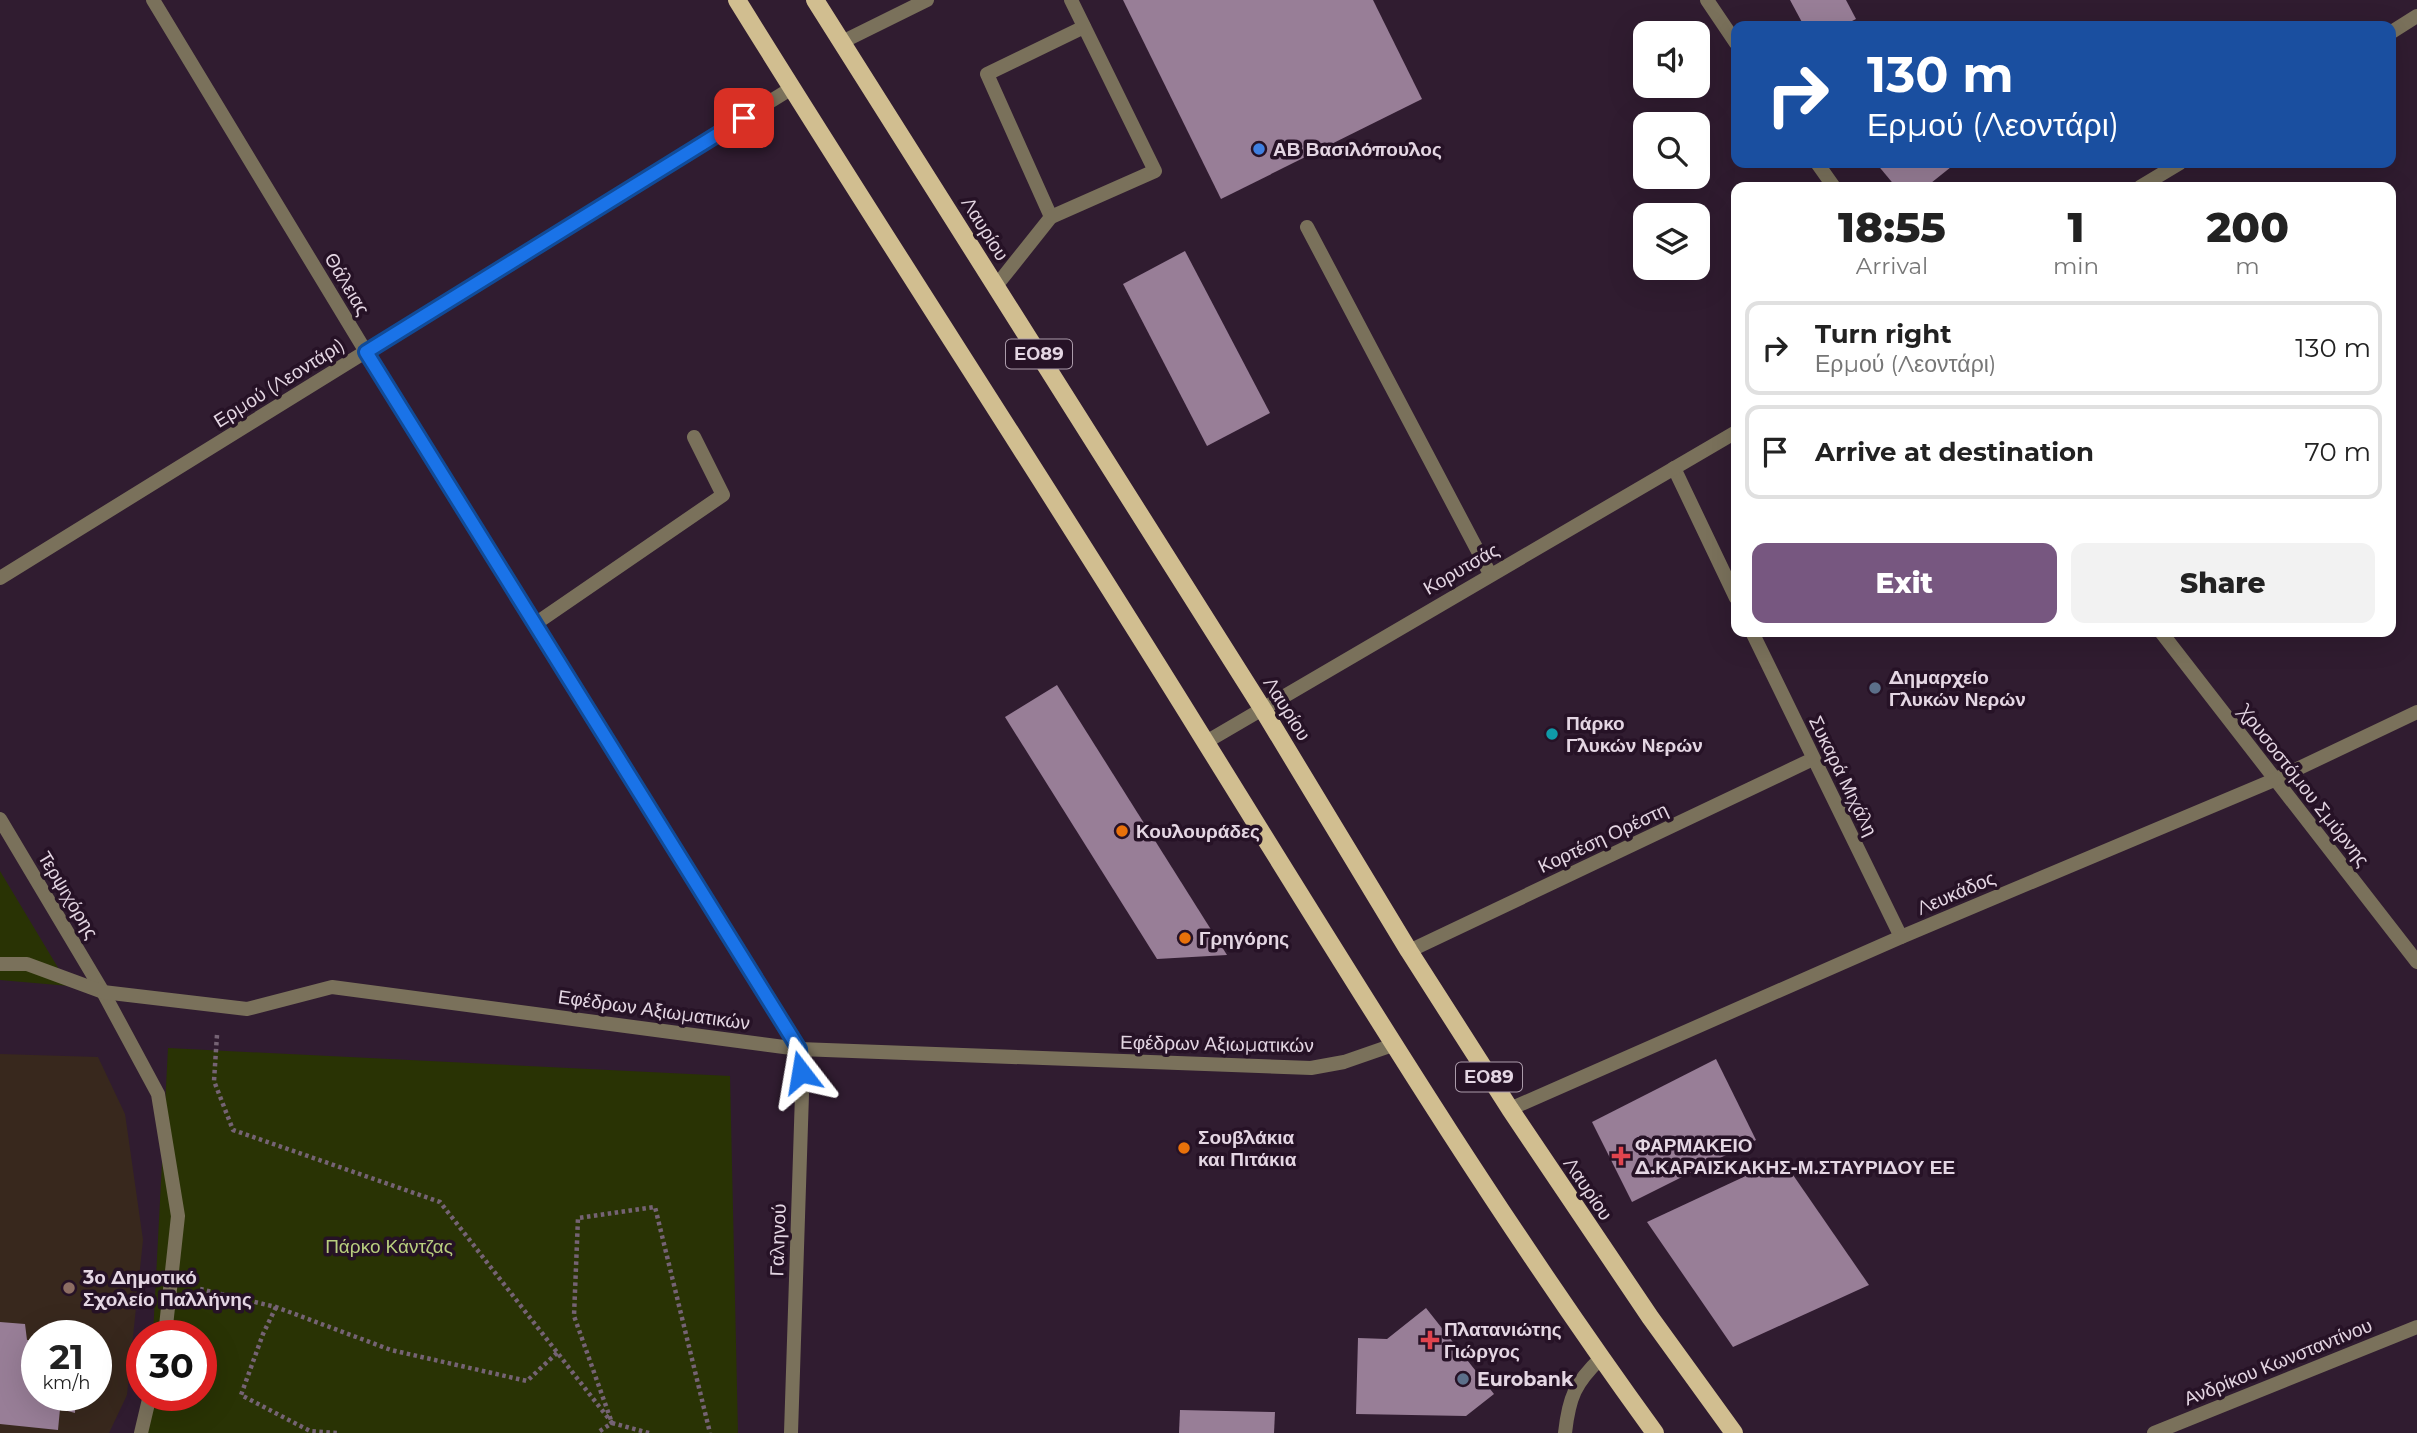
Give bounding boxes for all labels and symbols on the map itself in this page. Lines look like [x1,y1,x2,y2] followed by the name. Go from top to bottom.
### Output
[714,88,774,148] pin
[1273,138,1442,161] place label: ΑΒ Βασιλόπουλος
[1251,141,1267,157] marker: ΑΒ Βασιλόπουλος
[957,193,1013,265] street label: Λαυρίου
[319,249,375,319] street label: Θάλειας
[209,334,349,432] street label: Ερμού (Λεοντάρι)
[1006,340,1072,368] road number: ΕΟ89
[1419,538,1503,600] street label: Κορυτσάς
[1888,666,2026,711] place label: Δημαρχείο Γλυκών Νερών
[1259,673,1315,745] street label: Λαυρίου
[1867,680,1883,696] marker: Δημαρχείο Γλυκών Νερών
[2232,699,2374,871] street label: Χρυσοστόμου Σμύρνης
[1566,712,1703,757] place label: Πάρκο Γλυκών Νερών
[1804,712,1882,840] street label: Συκαρά Μιχάλη
[1544,726,1560,742] marker: Πάρκο Γλυκών Νερών
[1534,798,1672,878] street label: Κορτέση Ορέστη
[1136,820,1260,843] place label: Κουλουράδες
[1114,823,1130,839] marker: Κουλουράδες
[33,847,103,943] street label: Τερψιχόρης
[1913,866,1999,920] street label: Λευκάδος
[1199,927,1289,950] place label: Γρηγόρης
[1177,930,1193,946] marker: Γρηγόρης
[557,985,751,1035] street label: Εφέδρων Αξιωματικών
[1120,1031,1314,1057] street label: Εφέδρων Αξιωματικών
[764,1035,838,1109] position arrow
[1456,1062,1522,1092] road number: ΕΟ89
[1198,1126,1297,1171] place label: Σουβλάκια και Πιτάκια
[1634,1134,1955,1179] place label: ΦΑΡΜΑΚΕΙΟ Δ.ΚΑΡΑΙΣΚΑΚΗΣ-Μ.ΣΤΑΥΡΙΔΟΥ ΕΕ
[1176,1140,1192,1156] marker: Σουβλάκια και Πιτάκια
[1613,1148,1629,1164] marker: ΦΑΡΜΑΚΕΙΟ Δ.ΚΑΡΑΙΣΚΑΚΗΣ-Μ.ΣΤΑΥΡΙΔΟΥ ΕΕ
[1559,1153,1617,1225] street label: Λαυρίου
[765,1203,791,1277] street label: Γαληνού
[325,1235,453,1258] park label: Πάρκο Κάντζας
[82,1266,252,1311] place label: 3ο Δημοτικό Σχολείο Παλλήνης
[61,1280,77,1296] marker: 3ο Δημοτικό Σχολείο Παλλήνης
[2180,1314,2376,1410] street label: Ανδρίκου Κωνσταντίνου
[1444,1318,1562,1363] place label: Πλατανιώτης Γιώργος
[126,1320,217,1411] speed limit sign: 30
[1422,1332,1438,1348] marker: Πλατανιώτης Γιώργος
[1477,1368,1574,1391] place label: Eurobank
[1455,1371,1471,1387] marker: Eurobank

